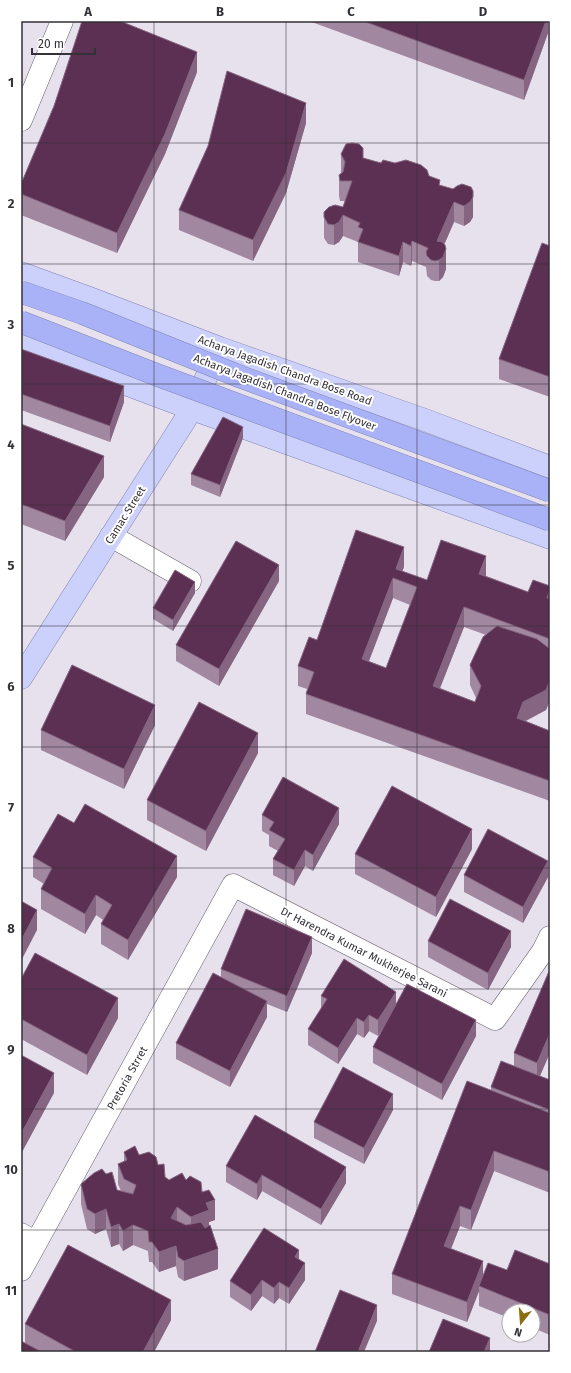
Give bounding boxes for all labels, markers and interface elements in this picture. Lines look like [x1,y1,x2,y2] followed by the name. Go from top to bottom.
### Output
[83,4,92,19] text: A
[216,4,224,19] text: B
[347,4,355,19] text: C
[479,4,488,19] text: D
[32,30,95,56] scale bar
[38,37,64,51] text: 20 m
[8,75,14,90] text: 1
[8,196,15,211] text: 2
[7,317,15,332] text: 3
[196,333,374,408] street label: Acharya Jagadish Chandra Bose Road
[192,352,379,434] street label: Acharya Jagadish Chandra Bose Flyover
[7,437,15,452] text: 4
[103,484,148,546] street label: Camac Street
[8,558,15,573] text: 5
[7,679,15,694] text: 6
[8,800,14,815] text: 7
[278,905,449,1000] street label: Dr Harendra Kumar Mukherjee Sarani
[7,921,15,936] text: 8
[7,1042,15,1057] text: 9
[105,1044,150,1112] street label: Pretoria Strret
[4,1162,18,1177] text: 10
[5,1283,17,1298] text: 11
[501,1303,541,1343] north arrow
[513,1325,524,1339] text: N

